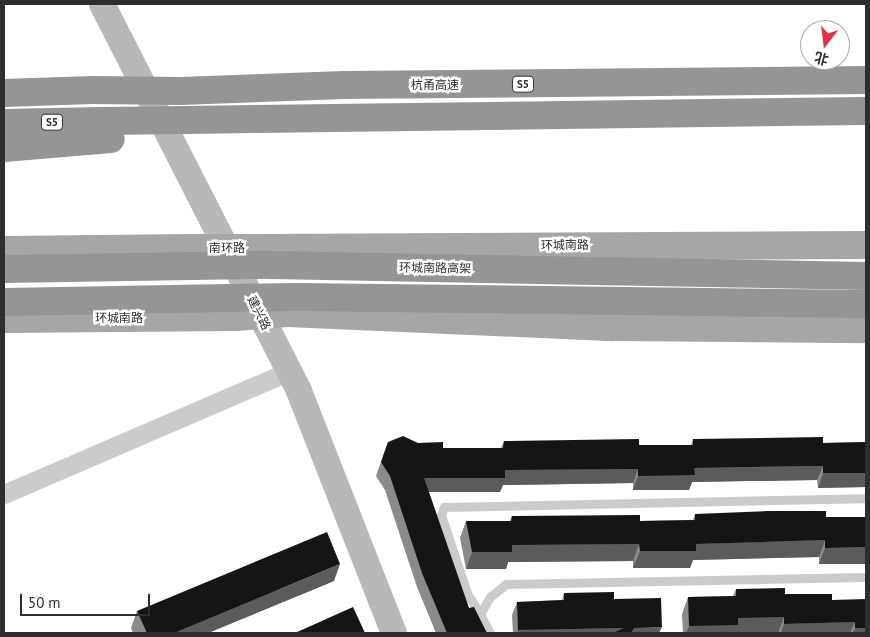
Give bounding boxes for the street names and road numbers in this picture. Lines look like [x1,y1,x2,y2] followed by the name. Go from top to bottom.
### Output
[512,76,534,92] road number: S5
[411,78,459,92] street label: 杭甬高速
[41,114,63,130] road number: S5
[541,237,589,253] street label: 环城南路
[209,241,245,255] street label: 南环路
[399,260,471,276] street label: 环城南路高架
[244,294,274,332] street label: 建兴路
[95,311,143,325] street label: 环城南路

